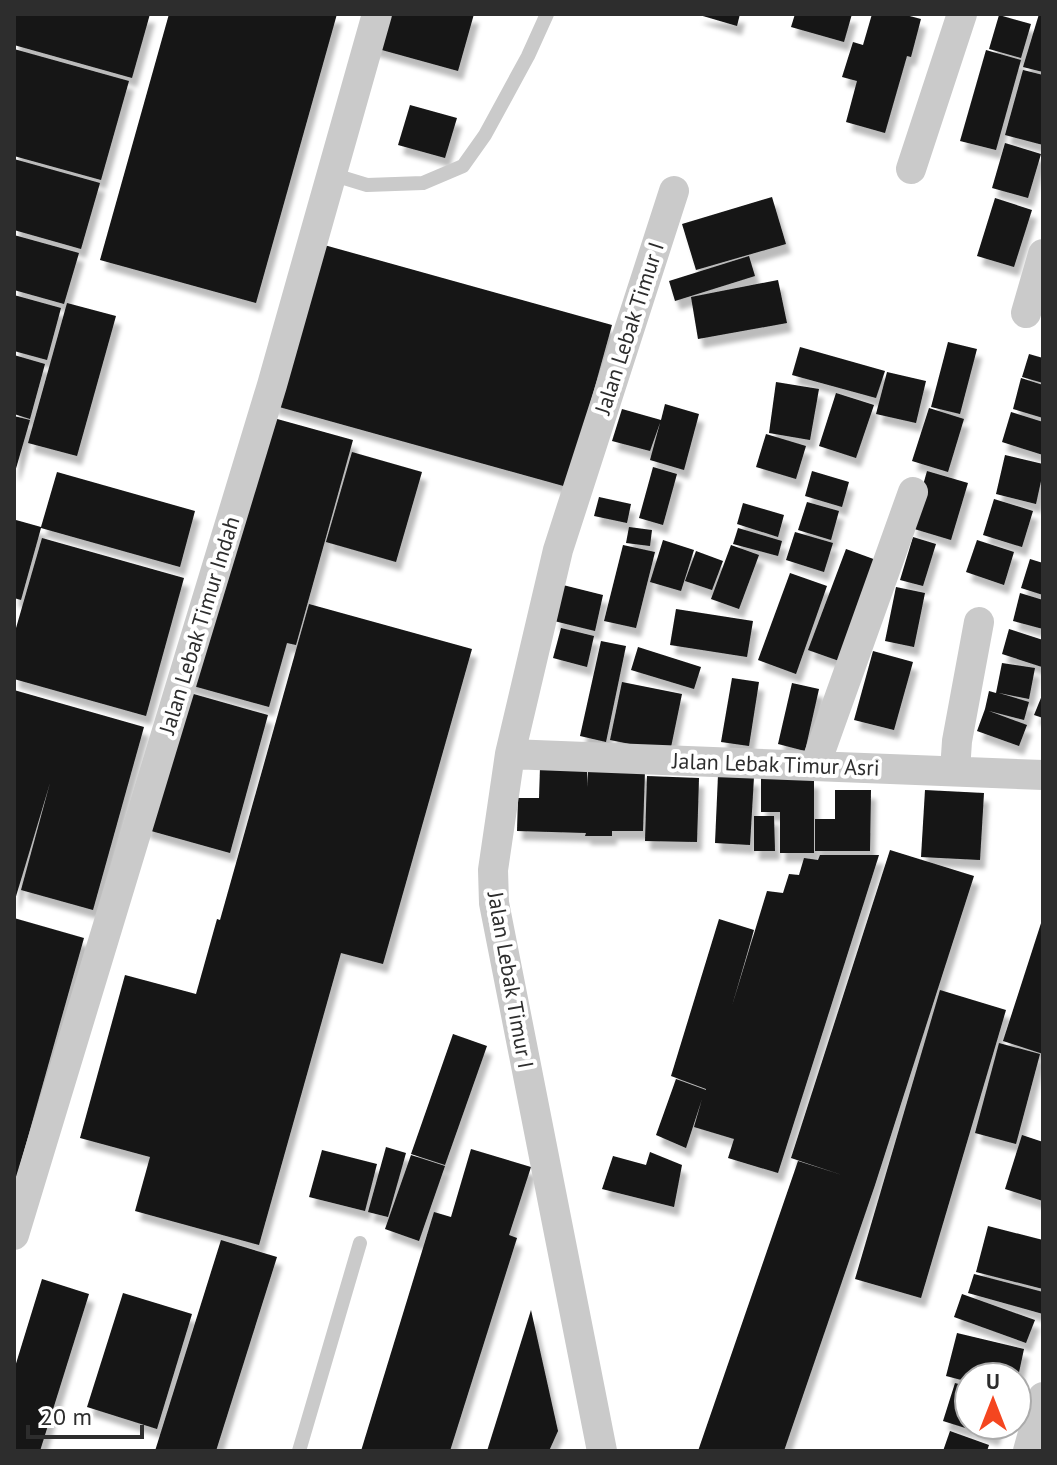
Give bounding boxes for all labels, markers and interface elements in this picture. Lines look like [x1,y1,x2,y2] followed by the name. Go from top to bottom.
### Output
[588,238,670,419] street label: Jalan Lebak Timur I
[152,513,245,738] street label: Jalan Lebak Timur Indah
[671,746,880,782] street label: Jalan Lebak Timur Asri
[481,888,540,1071] street label: Jalan Lebak Timur I
[953,1361,1033,1441] north arrow
[986,1367,1000,1395] text: U
[28,1389,142,1439] scale bar
[40,1401,92,1432] text: 20 m

